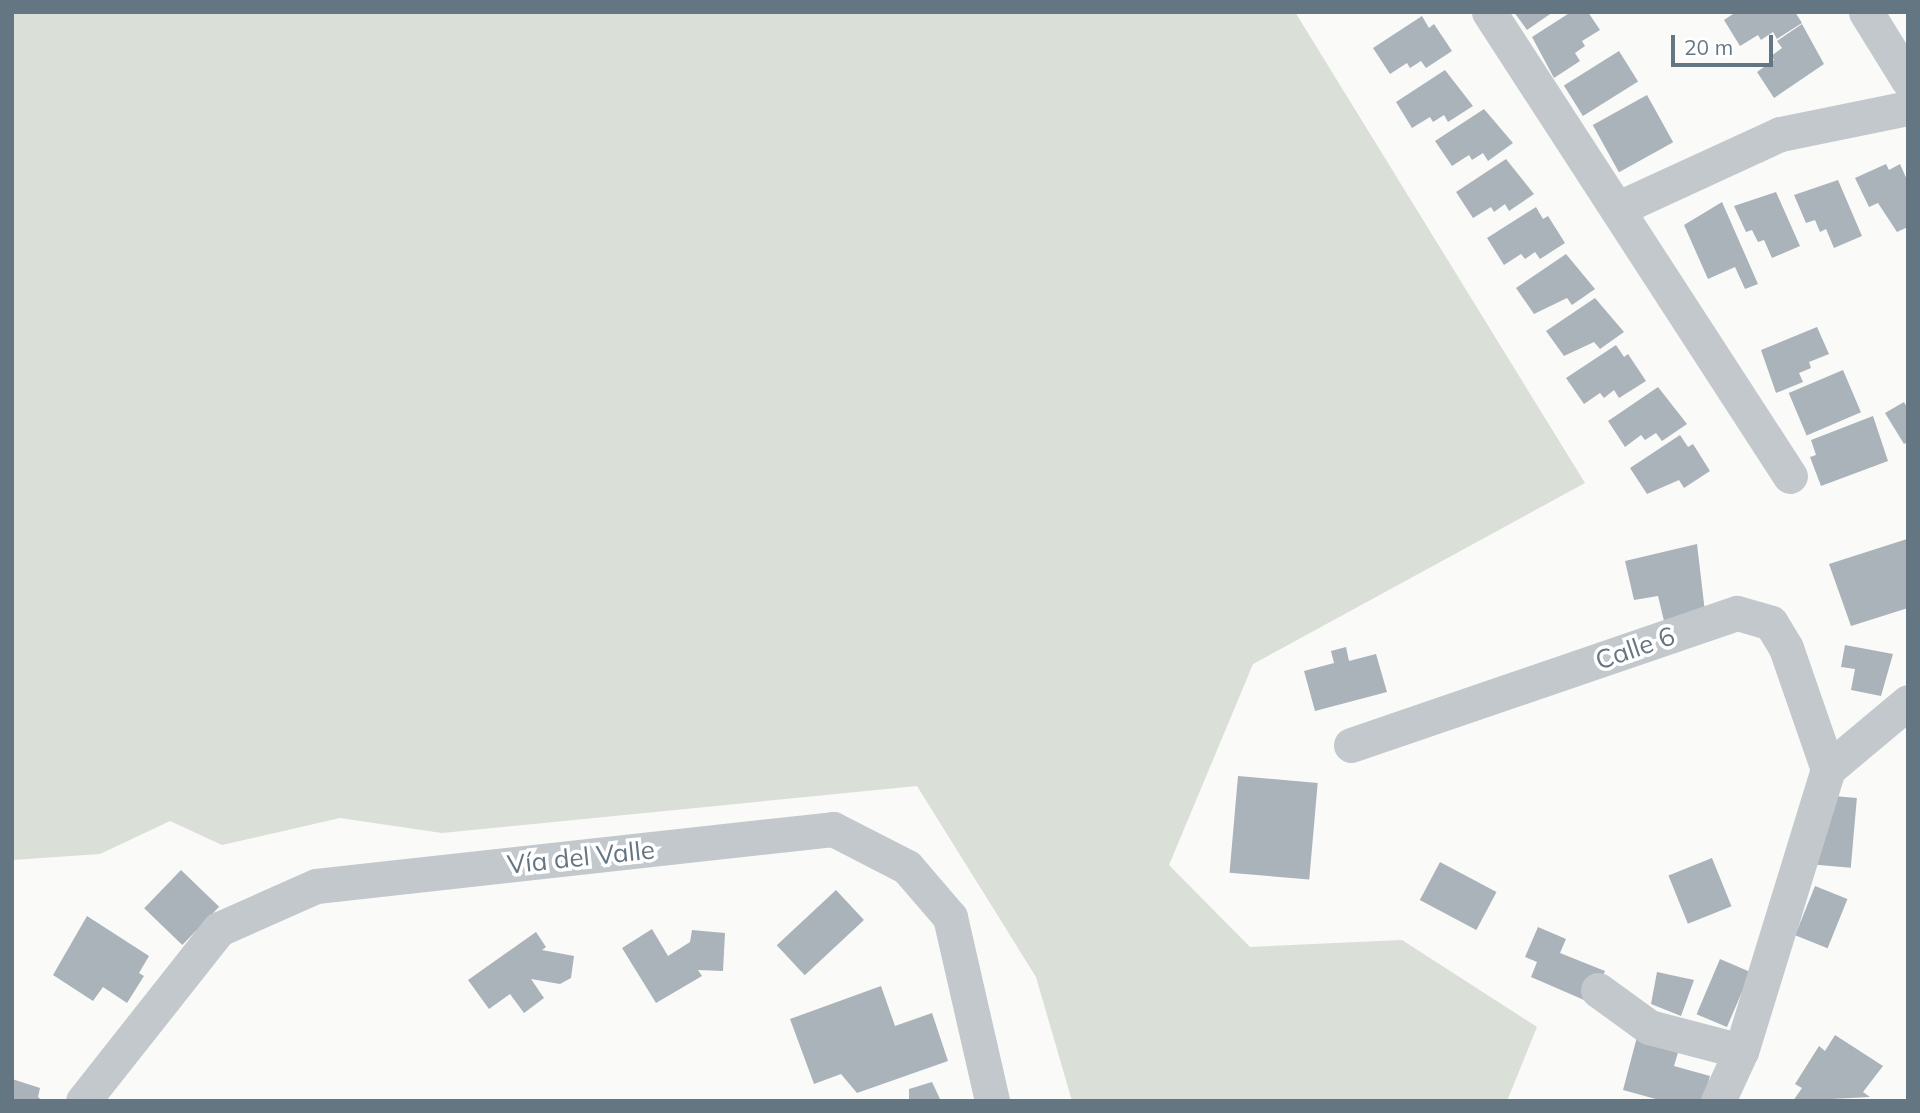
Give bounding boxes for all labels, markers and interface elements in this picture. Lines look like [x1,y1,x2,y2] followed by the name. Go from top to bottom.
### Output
[1675,21,1776,65] scale bar
[1684,34,1733,60] text: 20 m
[1591,620,1679,676] street label: Calle 6
[506,834,656,880] street label: Vía del Valle

